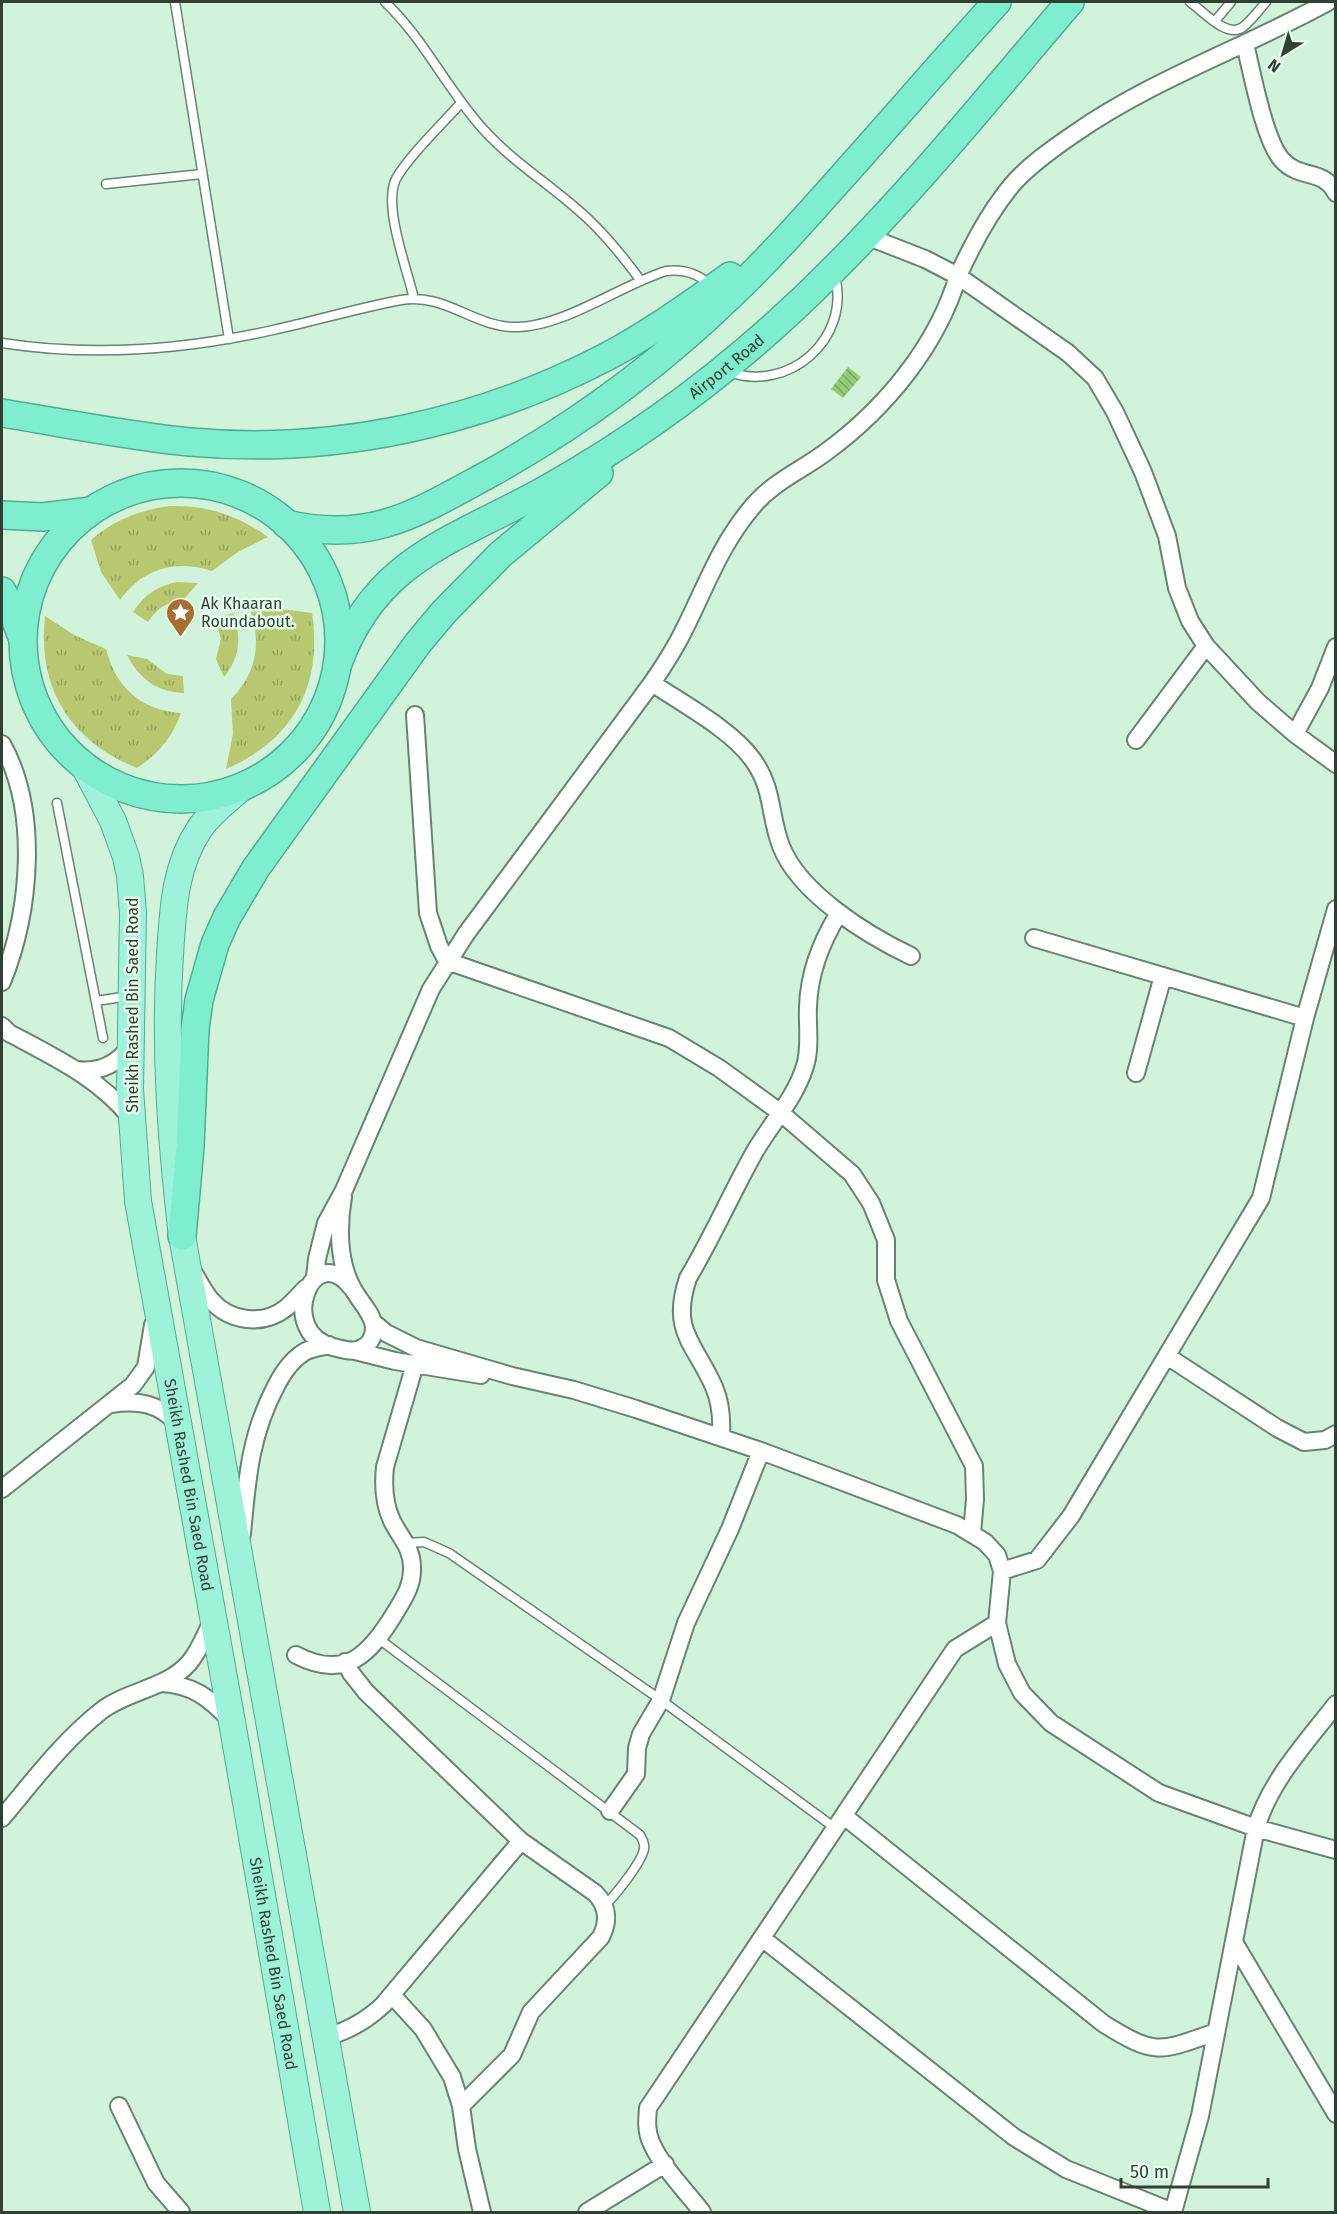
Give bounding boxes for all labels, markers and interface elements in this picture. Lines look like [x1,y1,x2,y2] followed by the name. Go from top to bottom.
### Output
[1253,24,1313,84] north arrow
[1264,55,1284,76] text: N
[685,330,768,403] street label: Airport Road
[201,594,295,631] place label: Ak Khaaran Roundabout.
[164,596,196,638] place icon: Ak Khaaran Roundabout.
[123,897,142,1113] street label: Sheikh Rashed Bin Saed Road
[161,1377,218,1593] street label: Sheikh Rashed Bin Saed Road
[246,1856,302,2071] street label: Sheikh Rashed Bin Saed Road
[1121,2151,1268,2189] scale bar
[1130,2161,1169,2183] text: 50 m

